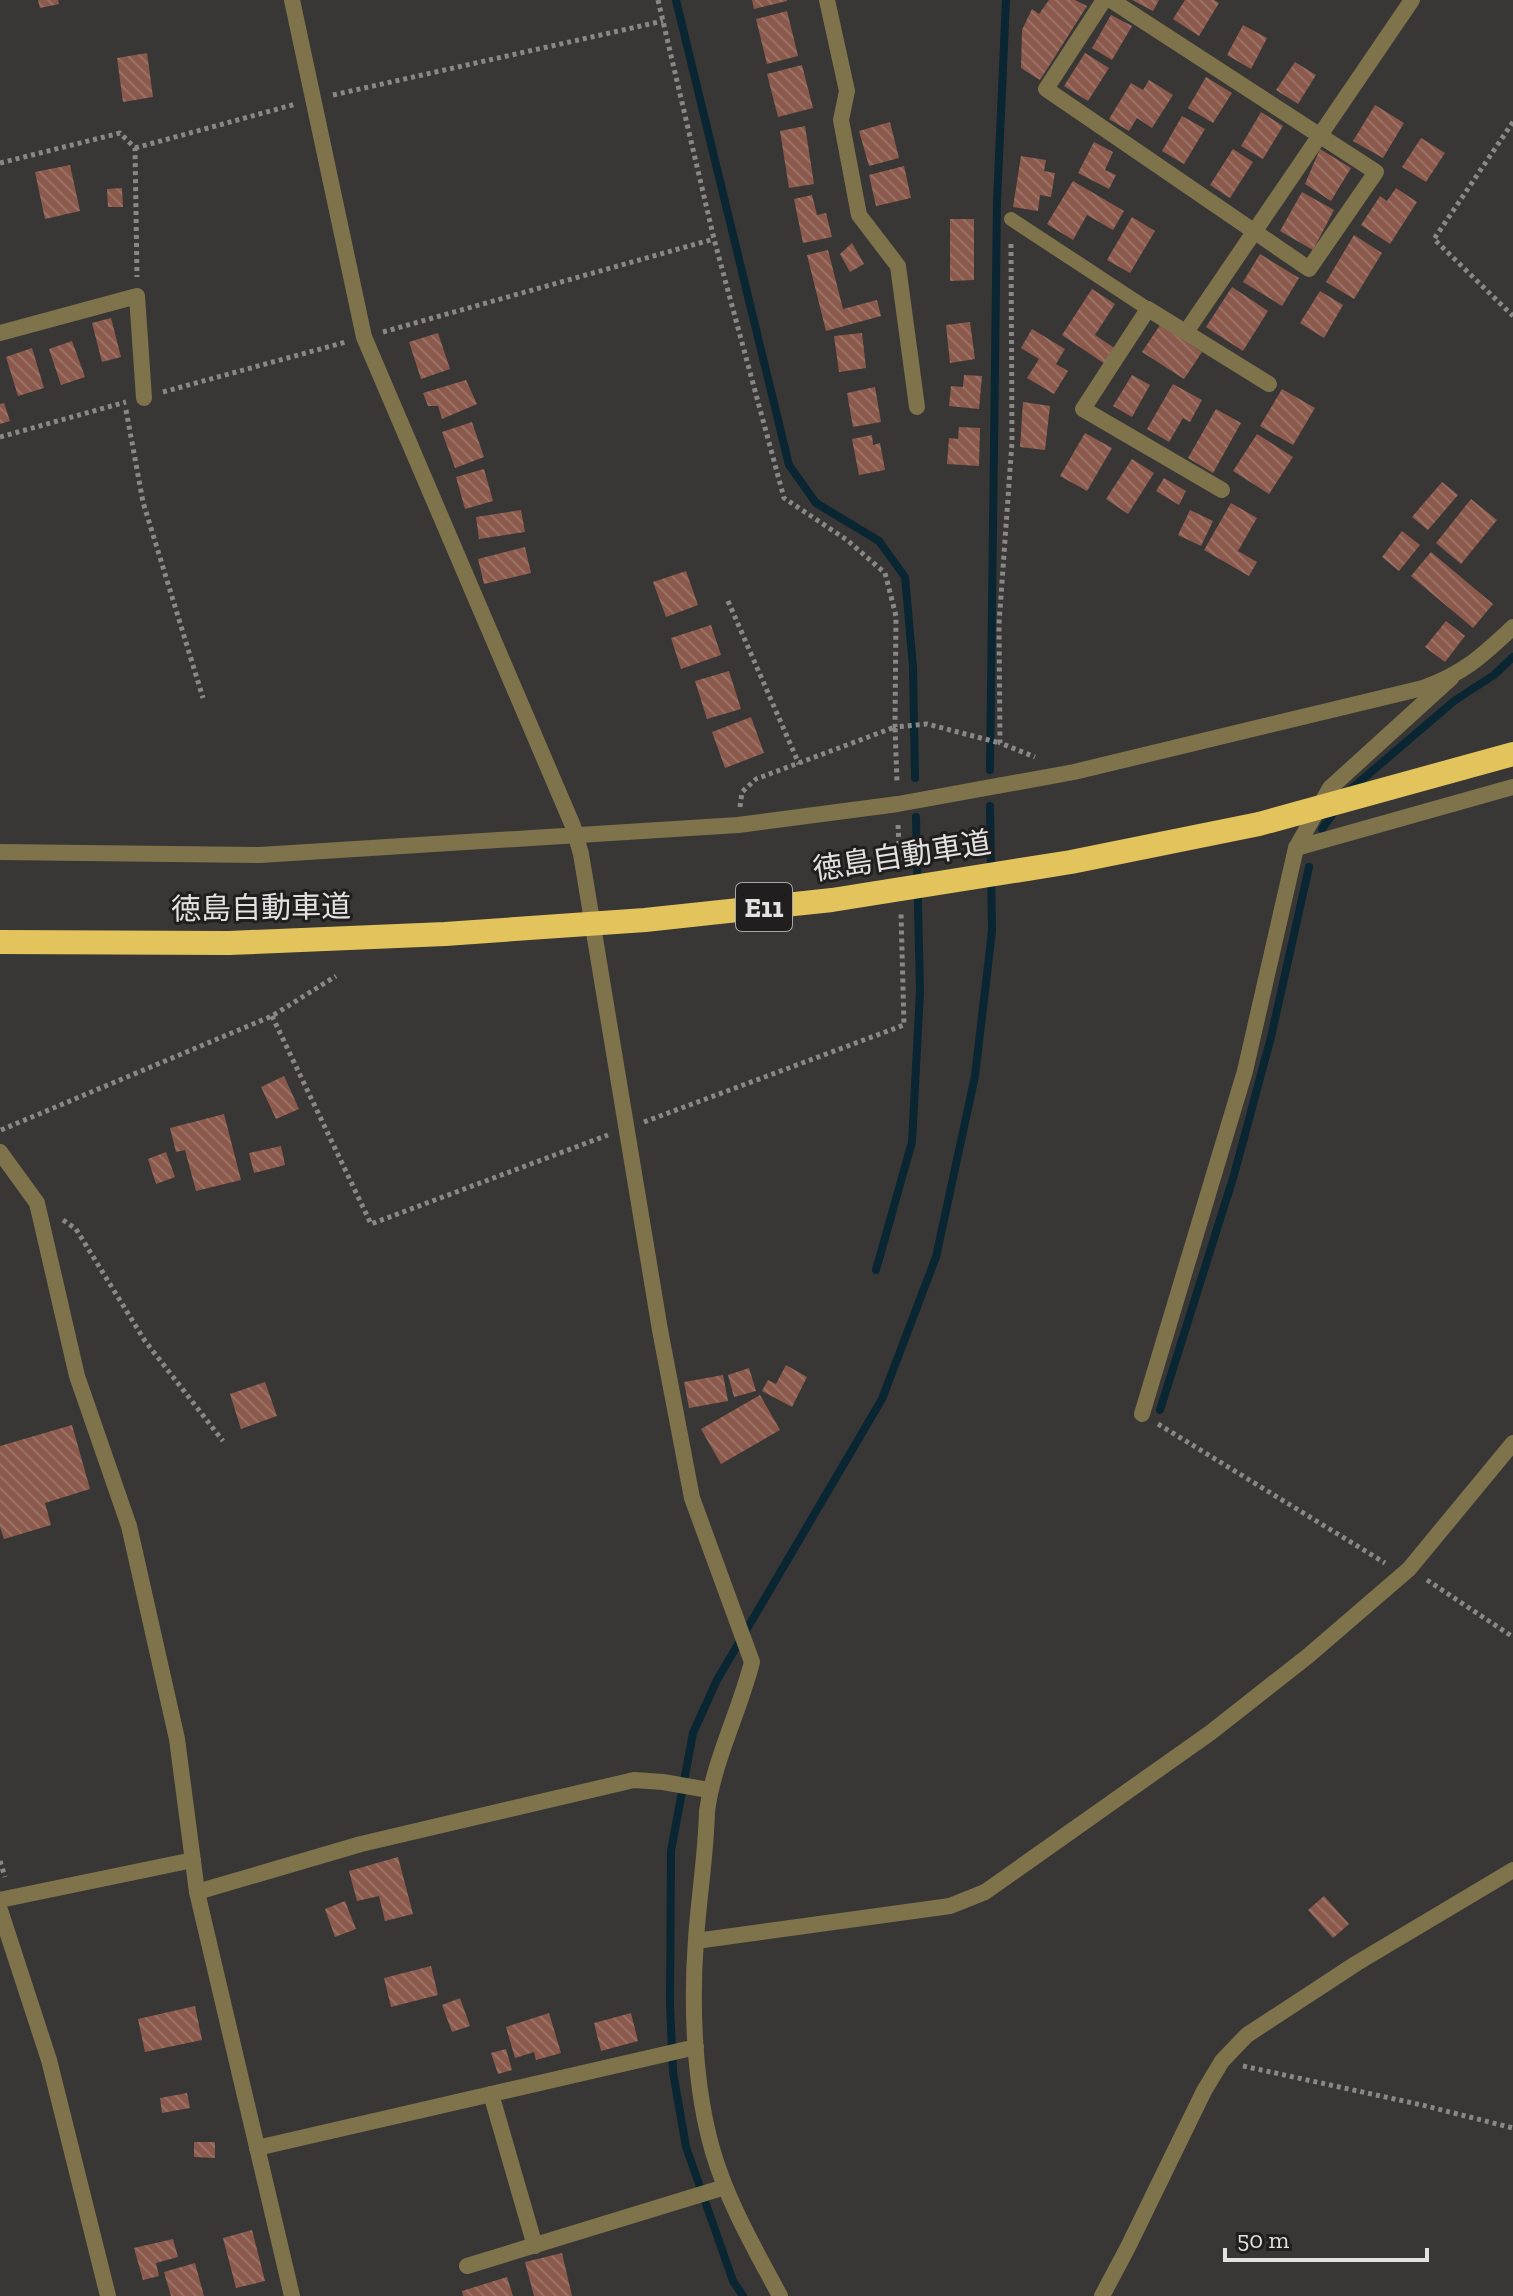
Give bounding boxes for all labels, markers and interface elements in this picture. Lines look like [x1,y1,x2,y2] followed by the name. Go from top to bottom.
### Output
[810,824,994,888] street label: 徳島自動車道
[736,883,792,931] road number: E11
[171,888,351,928] street label: 徳島自動車道
[1225,2212,1427,2262] scale bar
[1237,2225,1290,2254] text: 50 m

